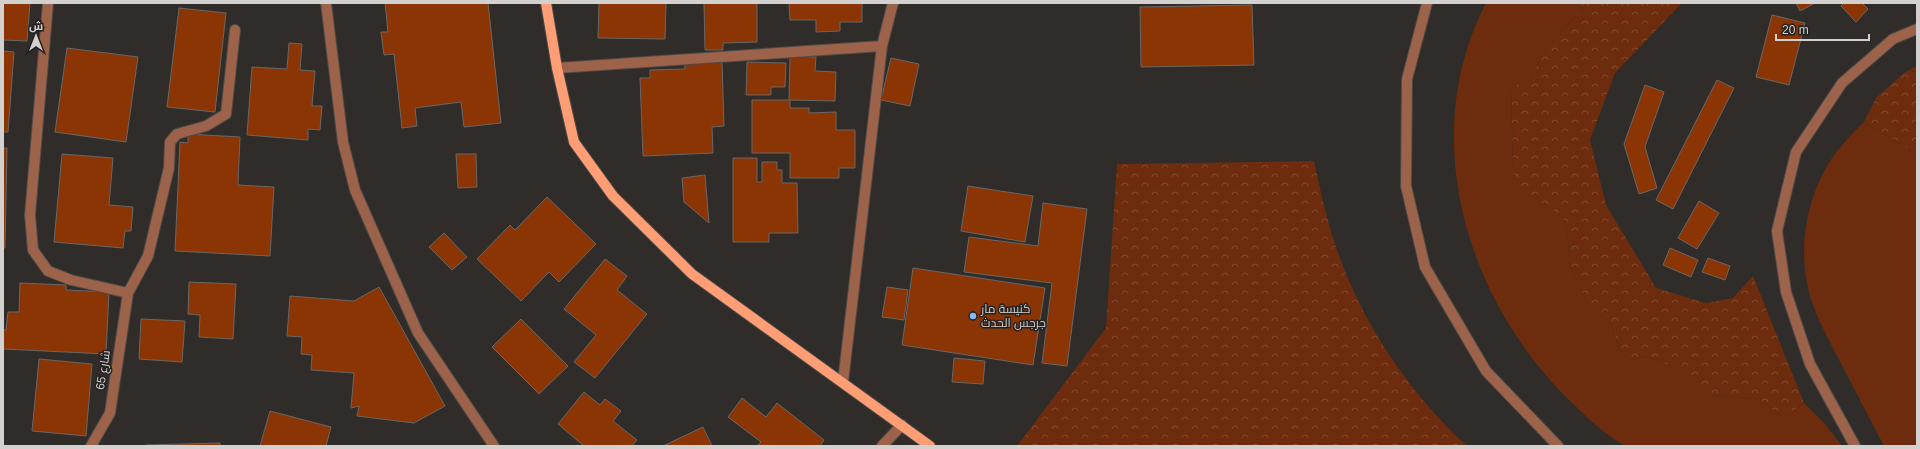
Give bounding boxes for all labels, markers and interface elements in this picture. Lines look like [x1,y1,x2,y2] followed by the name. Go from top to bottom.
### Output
[16,16,56,56] north arrow
[1776,16,1869,42] scale bar
[29,20,43,33] text: ش
[1782,23,1809,37] text: 20 m
[980,302,1046,330] place label: كنيسة مار جرجس الحدث
[968,311,978,321] marker: كنيسة مار جرجس الحدث
[93,349,114,391] street label: شارع 65

